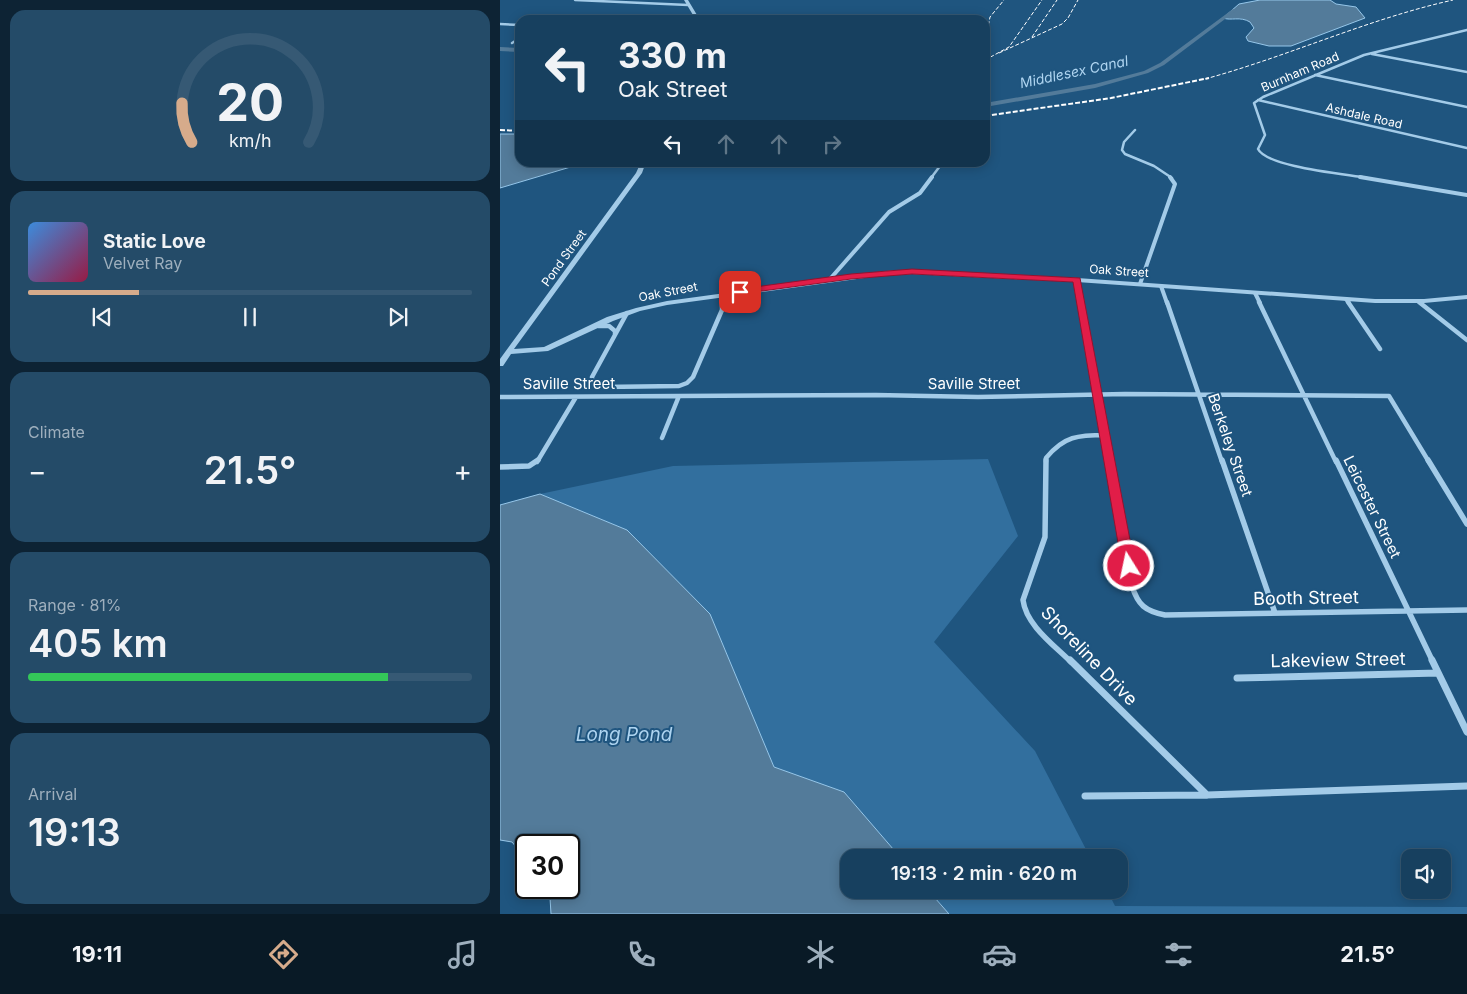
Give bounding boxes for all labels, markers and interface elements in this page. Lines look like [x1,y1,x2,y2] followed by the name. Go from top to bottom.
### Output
[618,34,727,76] text: 330 m
[535,35,600,100] icon: left
[1258,48,1341,95] street label: Burnham Road
[1018,52,1130,91] water label: Middlesex Canal
[216,71,284,134] text: 20
[618,76,728,102] text: Oak Street
[1324,99,1404,132] street label: Ashdale Road
[229,130,271,151] text: km/h
[659,130,687,158] icon: left
[712,130,740,158] icon: ahead
[765,130,793,158] icon: ahead
[818,130,846,158] icon: right
[538,226,589,289] street label: Pond Street
[103,230,206,253] text: Static Love
[103,253,182,273] text: Velvet Ray
[1089,261,1149,280] street label: Oak Street
[719,271,761,313] pin
[637,278,699,305] street label: Oak Street
[726,278,754,306] icon: arrive
[88,303,116,331] icon: previous
[236,303,264,331] icon: pause
[384,303,412,331] icon: next
[523,374,615,393] street label: Saville Street
[928,374,1020,393] street label: Saville Street
[1204,391,1257,499] street label: Berkeley Street
[28,422,85,442] text: Climate
[204,447,296,493] text: 21.5°
[1339,452,1406,561] street label: Leicester Street
[28,454,47,488] text: −
[453,454,472,488] text: +
[1102,539,1154,591] position arrow
[1253,586,1359,609] street label: Booth Street
[28,595,122,615] text: Range · 81%
[1037,602,1142,710] street label: Shoreline Drive
[28,620,168,666] text: 405 km
[1270,648,1406,671] street label: Lakeview Street
[576,723,673,746] water label: Long Pond
[28,784,77,804] text: Arrival
[28,809,121,855] text: 19:13
[515,834,580,899] speed limit sign: 30
[1401,849,1451,899] map controls
[1401,849,1451,899] button: sound
[891,862,1077,885] text: 19:13 · 2 min · 620 m
[266,937,301,972] icon: directions
[445,937,480,972] icon: music
[624,937,659,972] icon: phone
[803,937,838,972] icon: climate
[982,937,1017,972] icon: car
[1161,937,1196,972] icon: filters
[72,941,122,967] text: 19:11
[1340,941,1395,967] text: 21.5°

